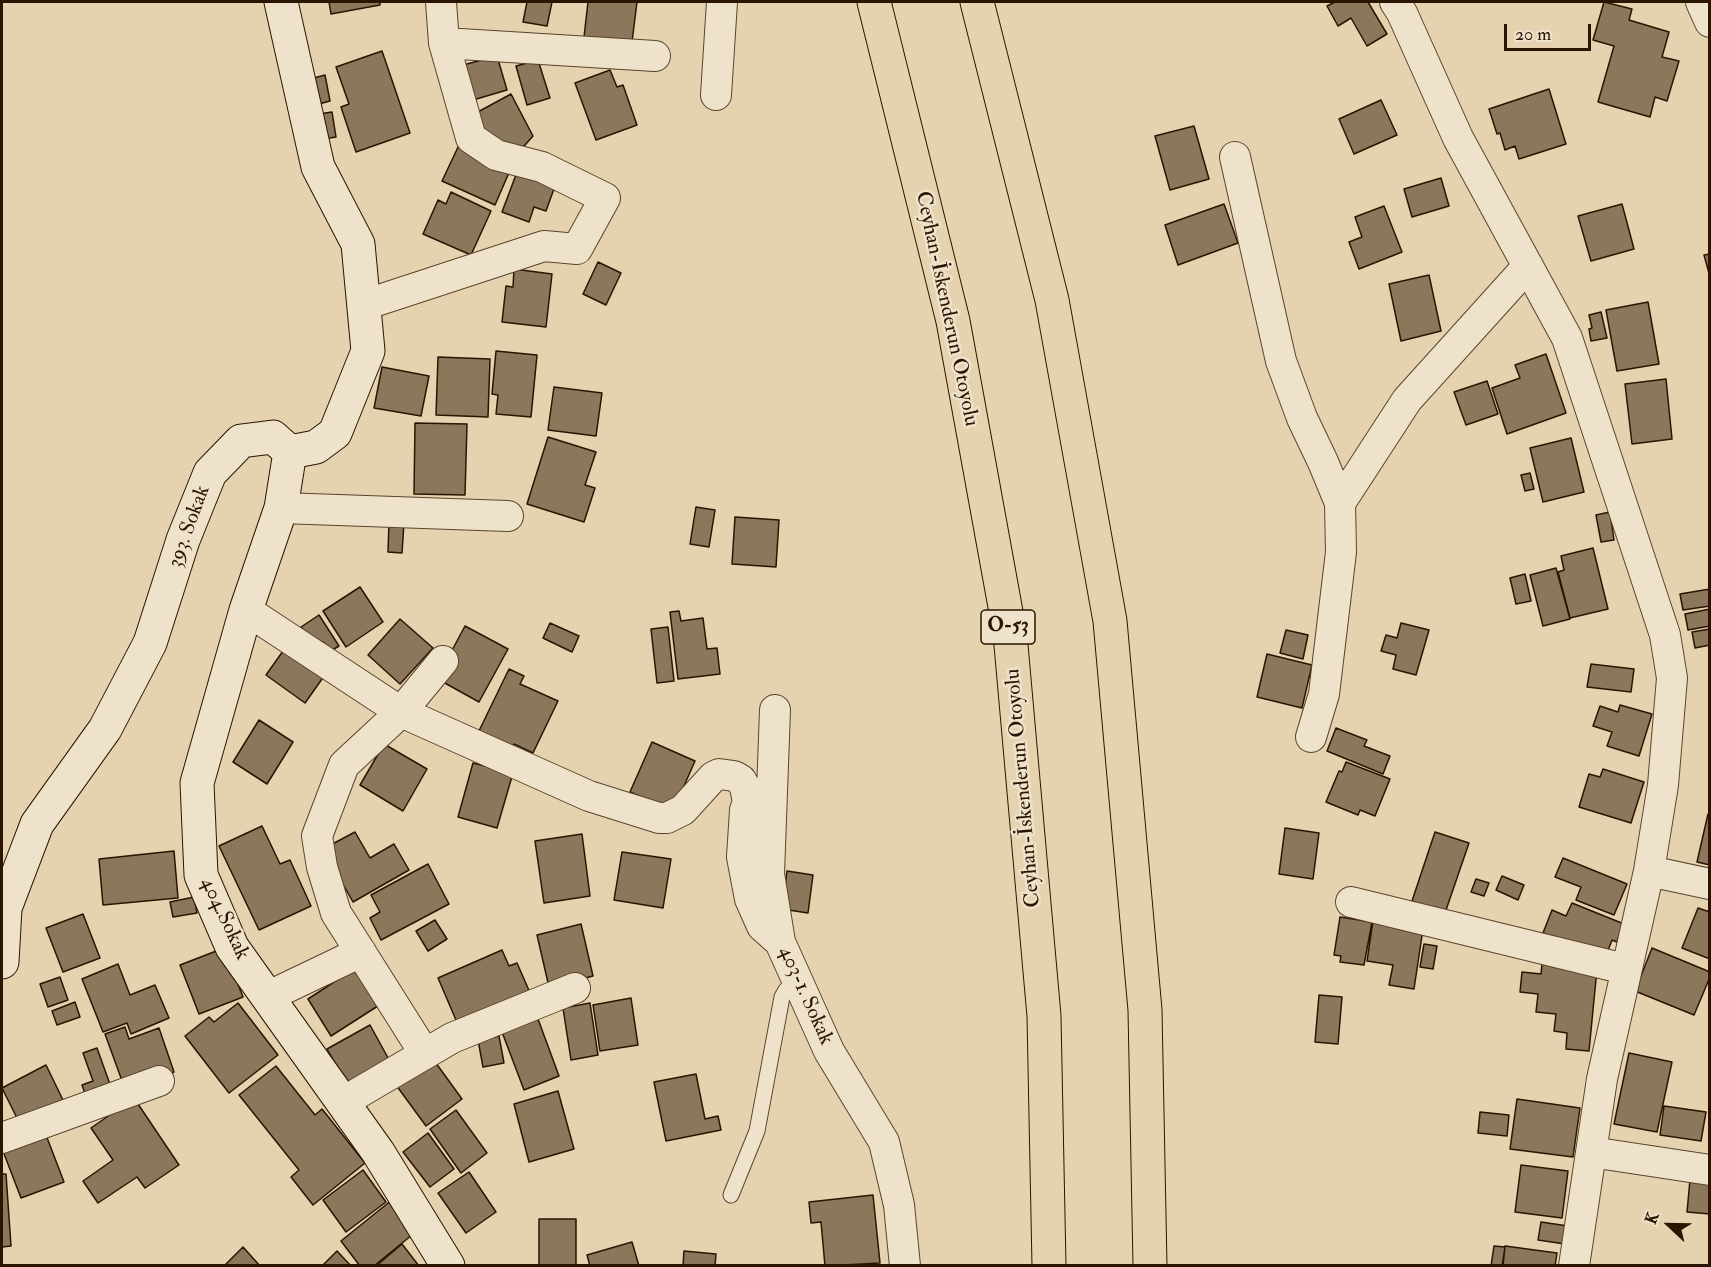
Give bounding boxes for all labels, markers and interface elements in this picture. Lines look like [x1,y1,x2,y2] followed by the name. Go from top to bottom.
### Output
[1507,12,1594,50] scale bar
[1515,23,1551,46] text: 20 m
[909,189,983,429] street label: Ceyhan-İskenderun Otoyolu
[164,482,216,572] street label: 393. Sokak
[981,610,1035,644] road number: O-53
[1001,667,1047,909] street label: Ceyhan-İskenderun Otoyolu
[194,874,254,964] street label: 404.Sokak
[772,943,838,1049] street label: 403-1. Sokak
[1639,1195,1699,1255] north arrow
[1641,1209,1664,1227] text: K

